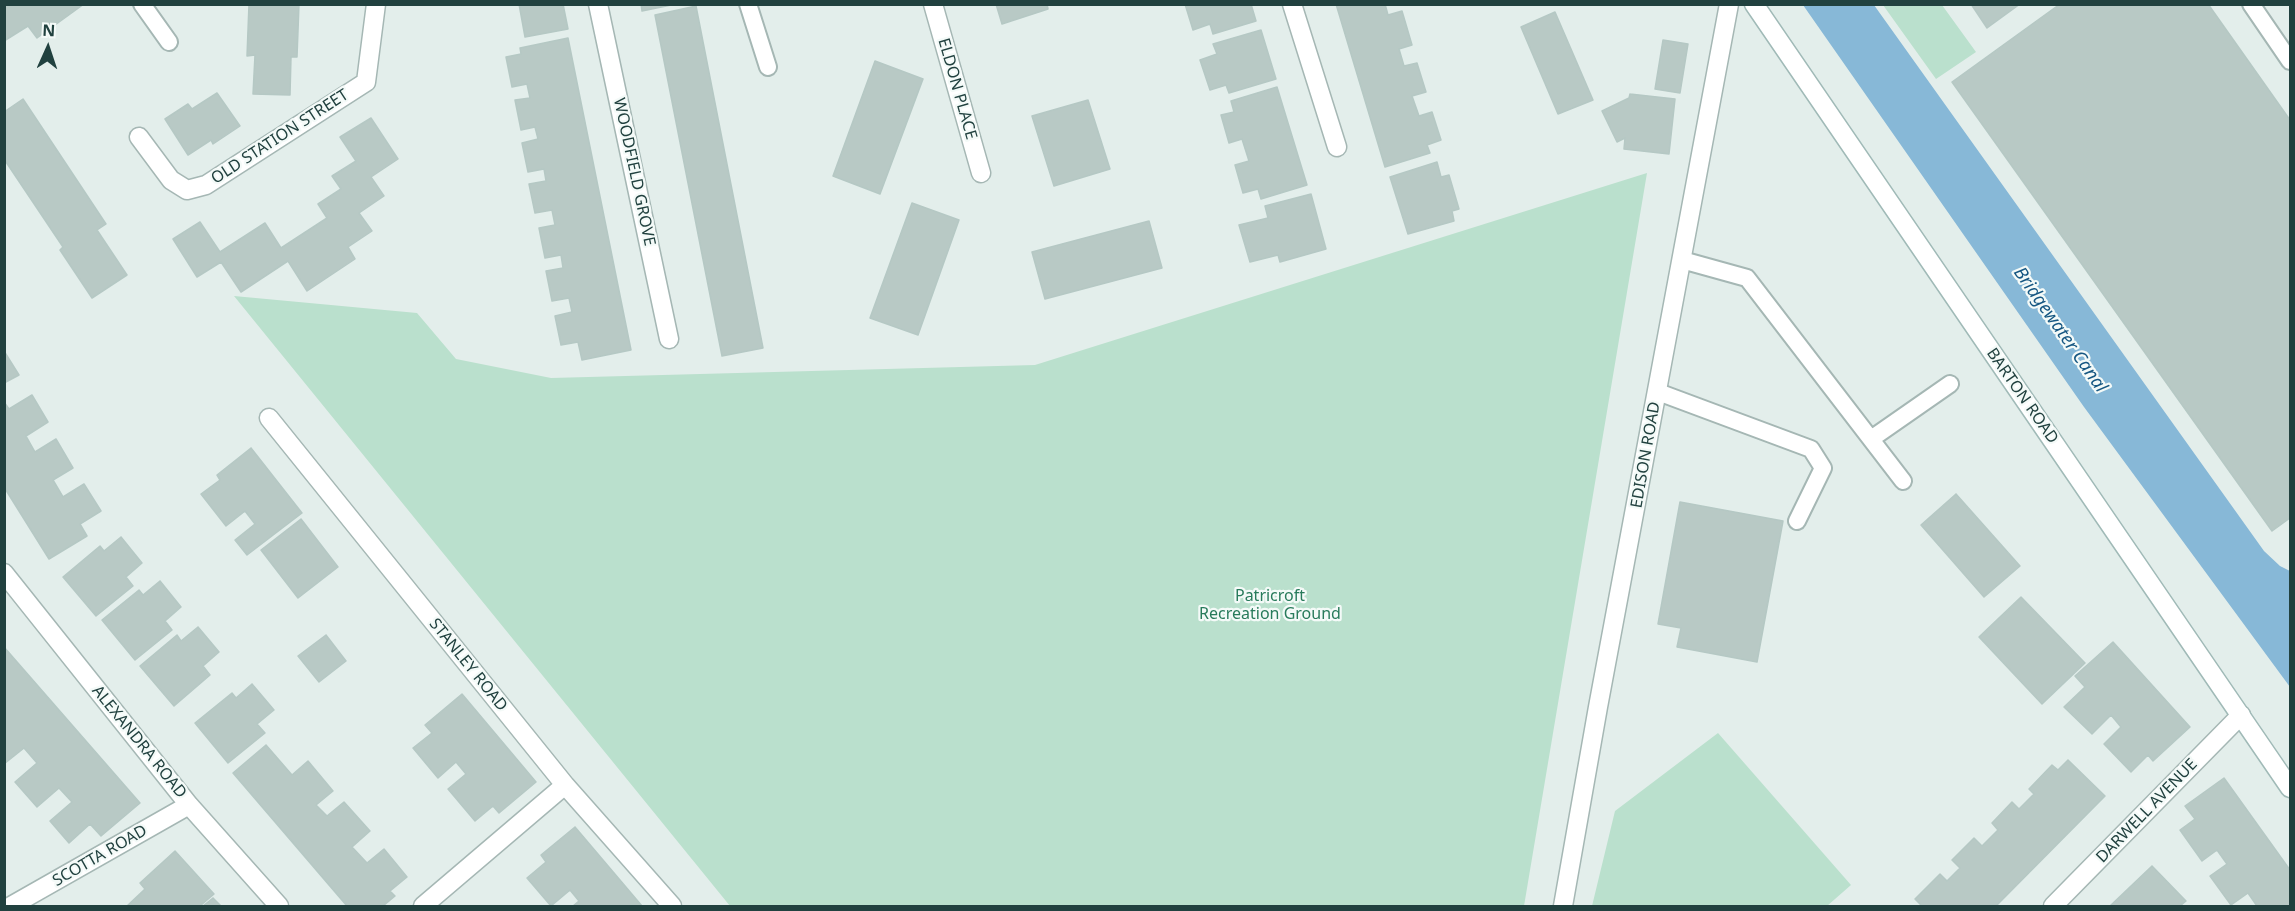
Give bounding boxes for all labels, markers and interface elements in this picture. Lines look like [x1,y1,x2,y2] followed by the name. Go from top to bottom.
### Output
[18,18,78,78] north arrow
[42,19,56,41] text: N
[933,36,981,142] street label: ELDON PLACE
[208,85,352,189] street label: OLD STATION STREET
[609,96,659,248] street label: WOODFIELD GROVE
[2009,263,2111,397] water label: Bridgewater Canal
[1982,345,2062,447] street label: BARTON ROAD
[1627,400,1665,510] street label: EDISON ROAD
[1199,586,1341,624] park label: Patricroft Recreation Ground
[425,615,511,715] street label: STANLEY ROAD
[88,682,190,802] street label: ALEXANDRA ROAD
[2092,755,2202,867] street label: DARWELL AVENUE
[49,821,151,891] street label: SCOTTA ROAD

